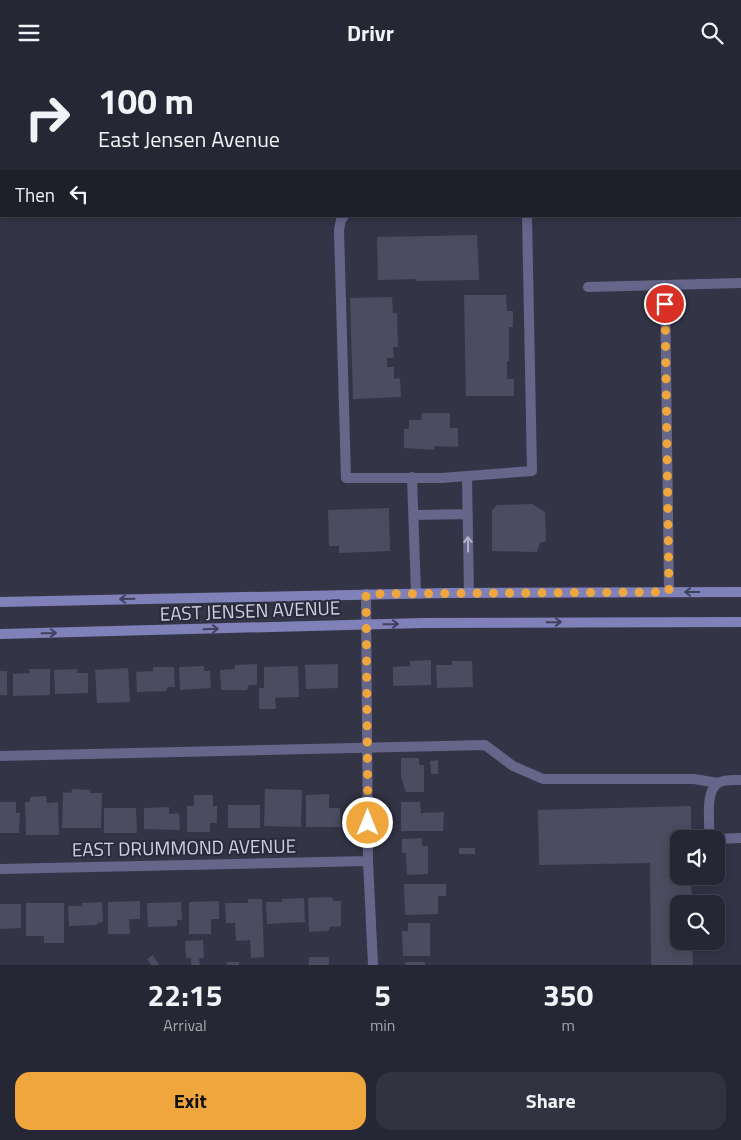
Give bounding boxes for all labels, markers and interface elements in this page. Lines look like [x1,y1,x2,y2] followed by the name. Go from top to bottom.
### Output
[347,16,394,50] text: Drivr
[15,19,43,47] icon: menu
[698,19,726,47] icon: search
[98,74,194,128] text: 100 m
[15,85,80,150] icon: right
[98,122,280,156] text: East Jensen Avenue
[15,180,55,209] text: Then
[65,180,93,208] icon: left
[644,283,686,325] pin
[651,290,679,318] icon: arrive
[463,536,473,552] one-way arrow
[685,587,701,597] one-way arrow
[159,592,341,628] street label: EAST JENSEN AVENUE
[120,594,136,604] one-way arrow
[545,617,561,627] one-way arrow
[382,619,399,629] one-way arrow
[203,625,219,634] one-way arrow
[40,628,56,638] one-way arrow
[341,796,393,848] position arrow
[670,830,725,950] map controls
[670,830,725,885] button: sound
[72,831,296,863] street label: EAST DRUMMOND AVENUE
[670,895,725,950] button: search
[148,972,222,1018] text: 22:15
[374,972,391,1018] text: 5
[543,972,593,1018] text: 350
[163,1013,207,1037] text: Arrival
[370,1013,395,1037] text: min
[562,1013,575,1037] text: m
[15,1072,366,1130] button: Exit
[376,1072,726,1130] button: Share

